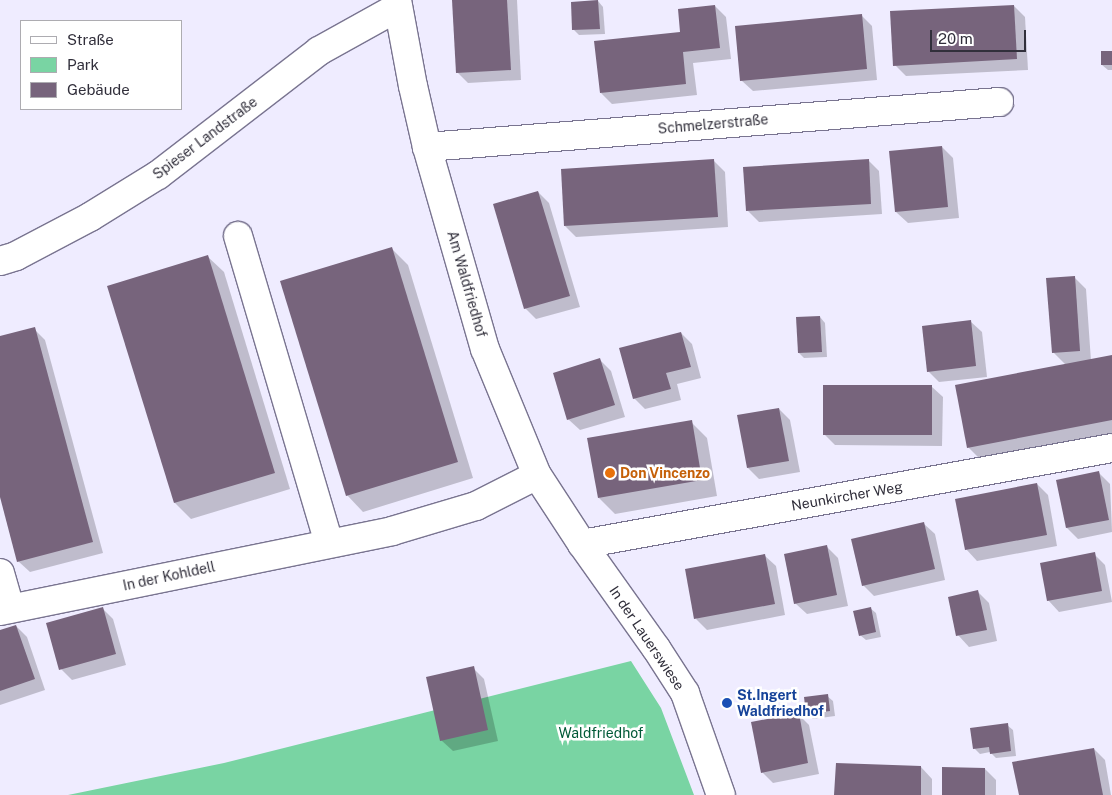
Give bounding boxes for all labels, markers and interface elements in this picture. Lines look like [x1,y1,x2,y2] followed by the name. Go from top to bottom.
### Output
[20,20,182,110] legend
[932,20,1028,52] scale bar
[938,30,973,47] text: 20 m
[67,31,114,48] text: Straße
[67,56,99,73] text: Park
[67,81,130,98] text: Gebäude
[149,93,261,183] street label: Spieser Landstraße
[657,111,769,137] street label: Schmelzerstraße
[444,229,490,339] street label: Am Waldfriedhof
[620,465,710,481] place label: Don Vincenzo
[604,467,616,479] marker: Don Vincenzo
[790,478,904,514] street label: Neunkircher Weg
[121,558,217,594] street label: In der Kohldell
[606,583,688,693] street label: In der Lauerswiese
[737,687,824,720] place label: St.Ingert Waldfriedhof
[721,697,733,709] marker: St.Ingert Waldfriedhof
[559,725,643,741] park label: Waldfriedhof

